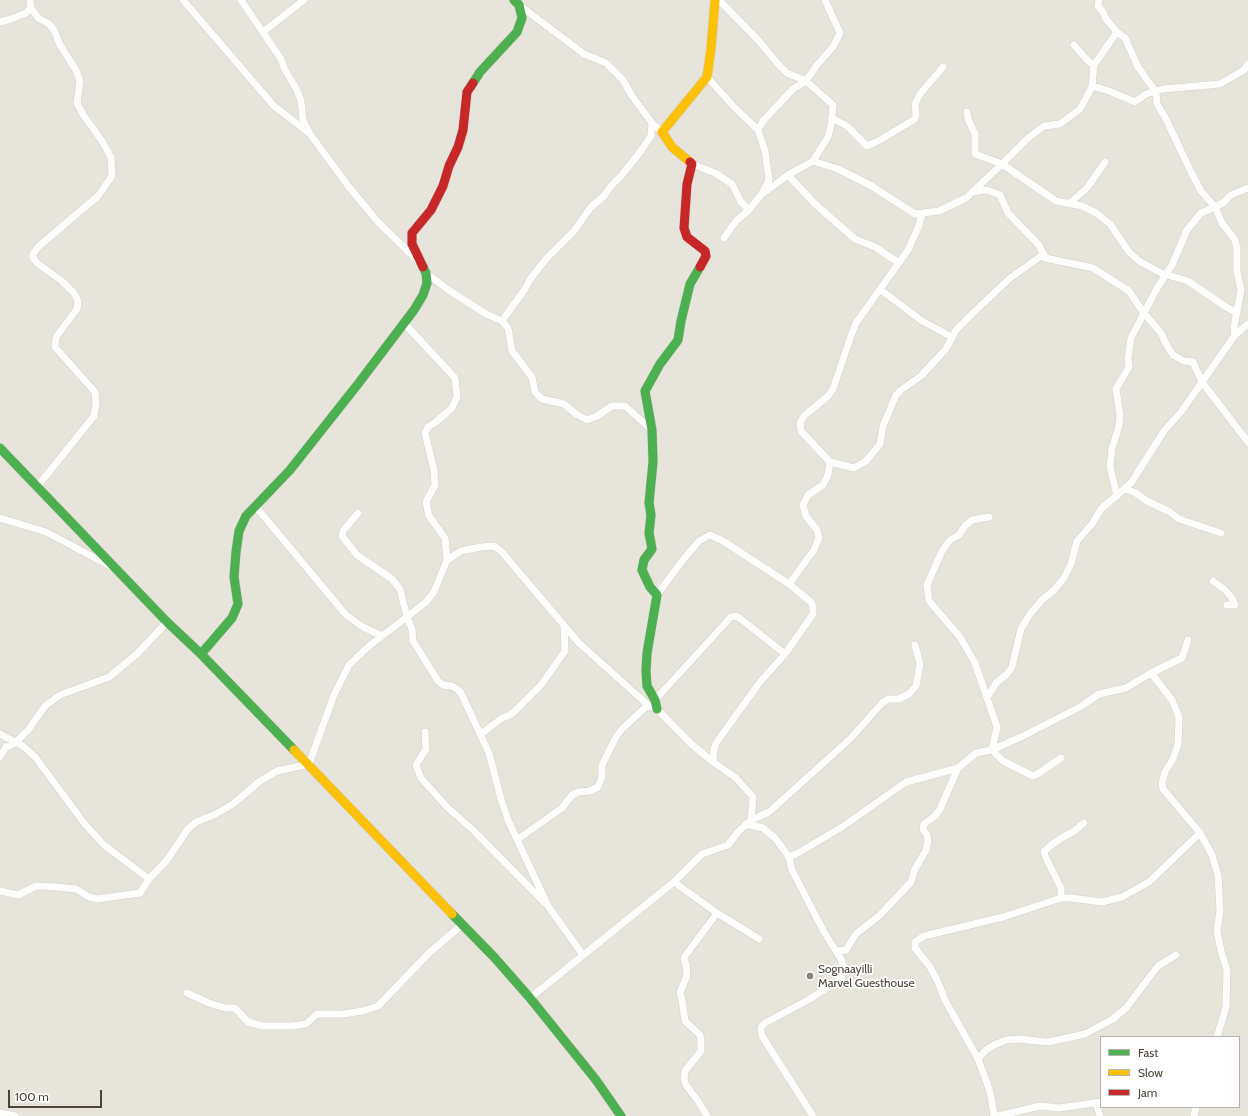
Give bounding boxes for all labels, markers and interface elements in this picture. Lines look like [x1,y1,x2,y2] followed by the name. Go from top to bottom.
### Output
[818,962,915,990] place label: Sognaayilli Marvel Guesthouse
[805,971,815,981] marker: Sognaayilli Marvel Guesthouse
[1100,1036,1240,1108] legend
[1138,1045,1158,1060] text: Fast
[1138,1065,1163,1080] text: Slow
[10,1082,104,1108] scale bar
[1138,1085,1157,1100] text: Jam
[15,1089,49,1104] text: 100 m

